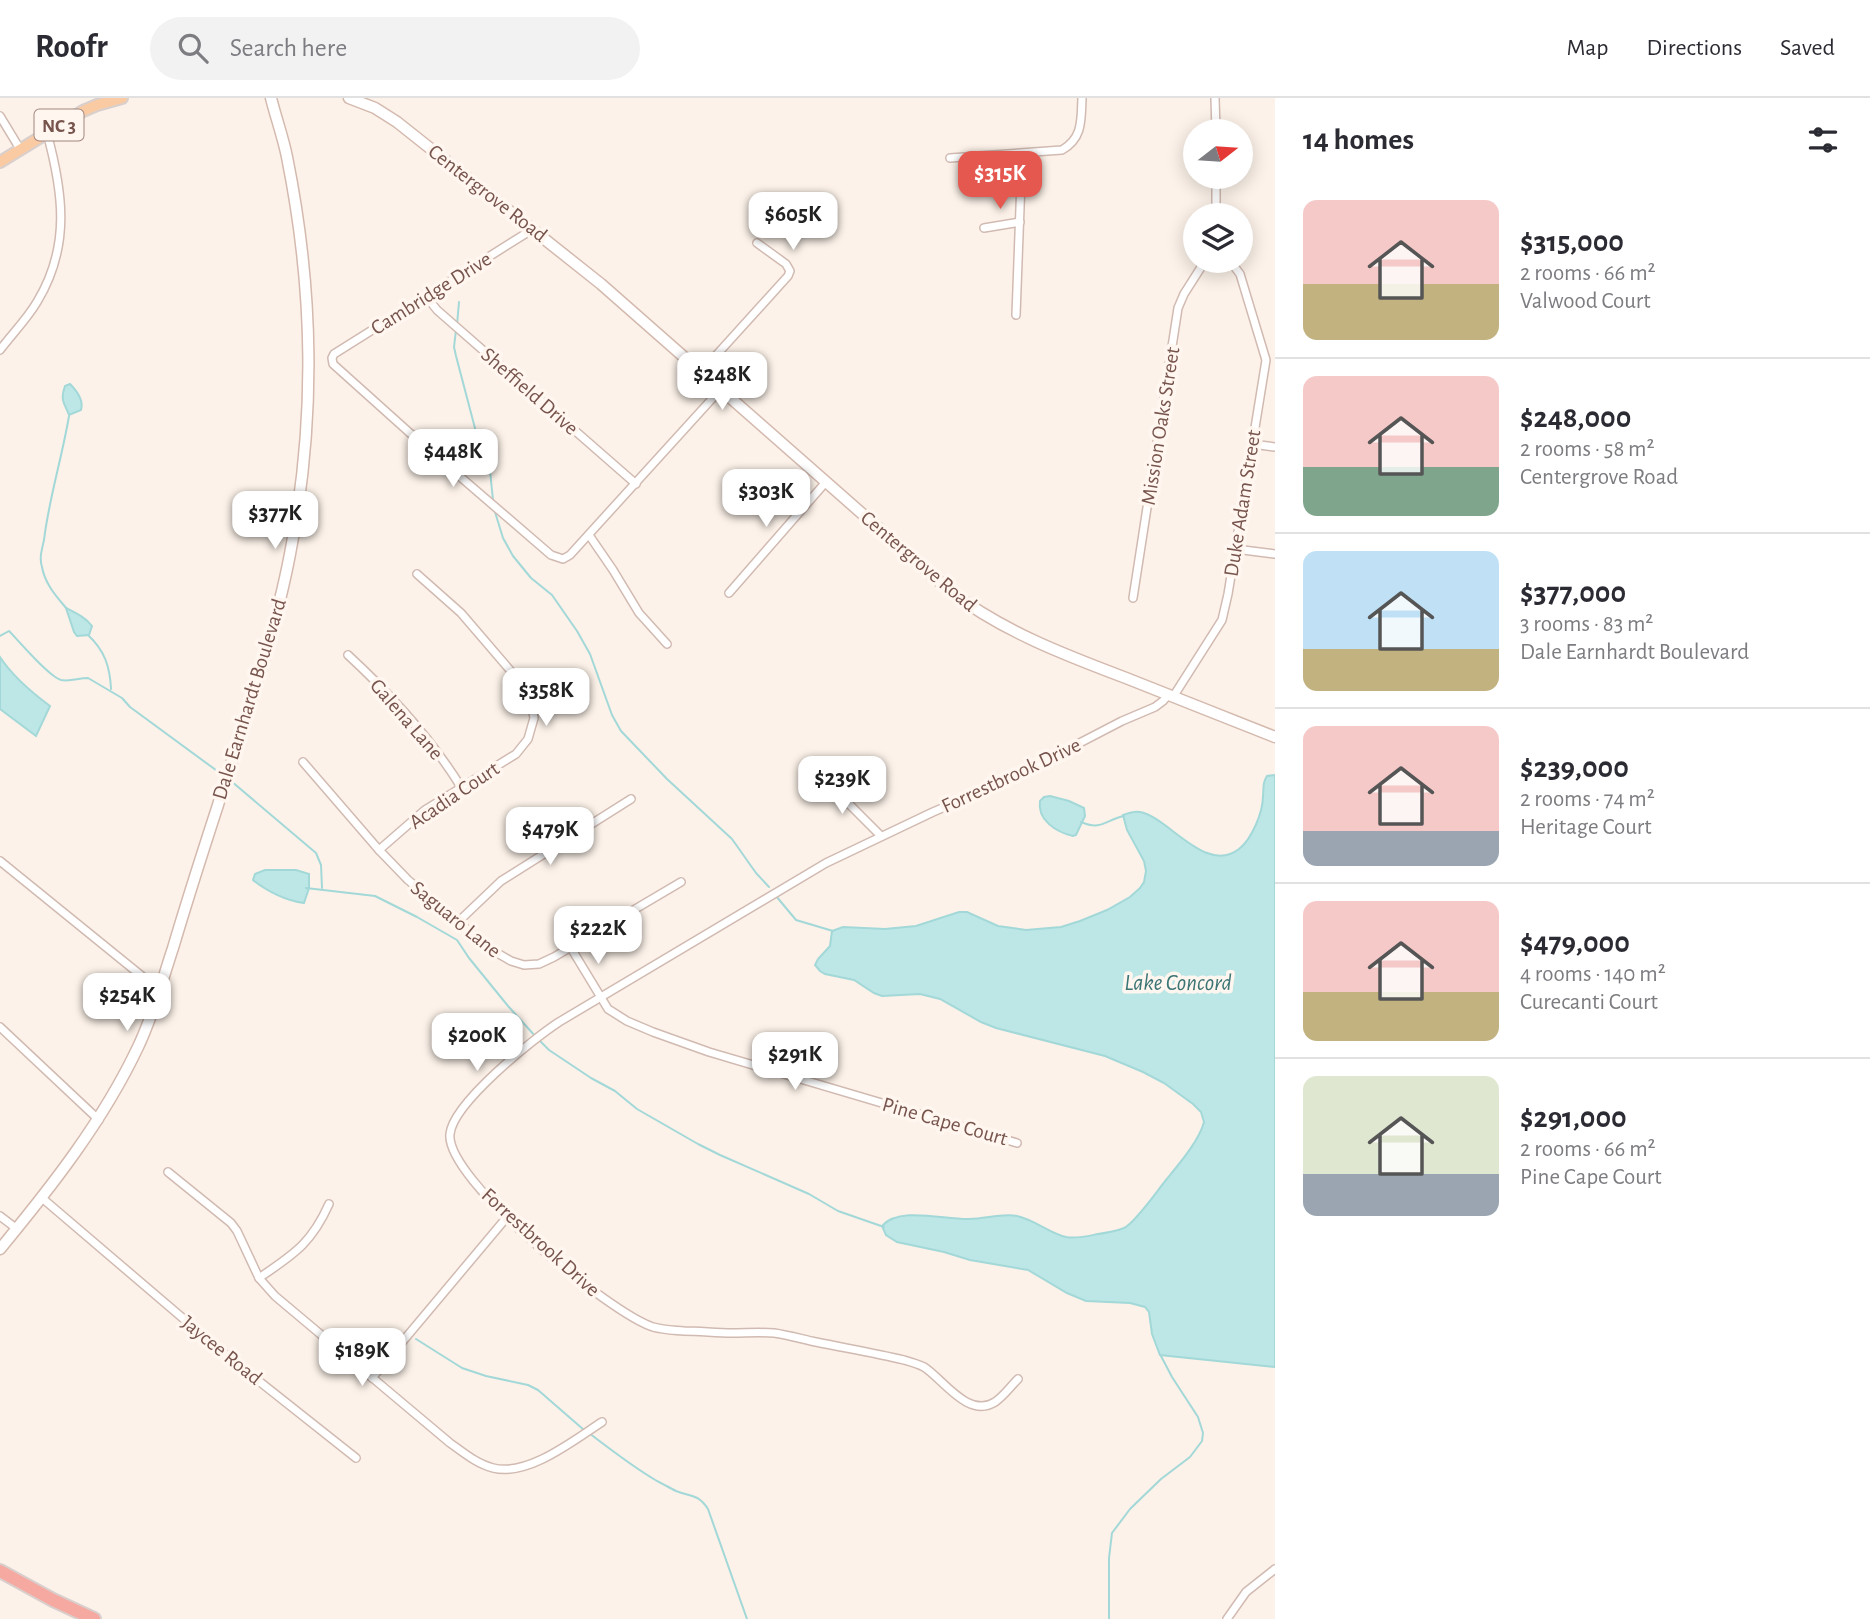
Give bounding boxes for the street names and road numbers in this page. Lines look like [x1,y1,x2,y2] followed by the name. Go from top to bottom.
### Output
[34,110,84,140] road number: NC 3
[424,141,551,246] street label: Centergrove Road
[367,248,495,339] street label: Cambridge Drive
[477,344,582,439] street label: Sheffield Drive
[1138,345,1183,507] street label: Mission Oaks Street
[1221,428,1265,578] street label: Duke Adam Street
[857,507,981,616] street label: Centergrove Road
[209,596,290,802] street label: Dale Earnhardt Boulevard
[366,675,447,764] street label: Galena Lane
[938,734,1084,817] street label: Forrestbrook Drive
[406,758,503,833] street label: Acadia Court
[407,877,505,962] street label: Saguaro Lane
[880,1094,1010,1149] street label: Pine Cape Court
[478,1184,604,1301] street label: Forrestbrook Drive
[177,1312,266,1389] street label: Jaycee Road

